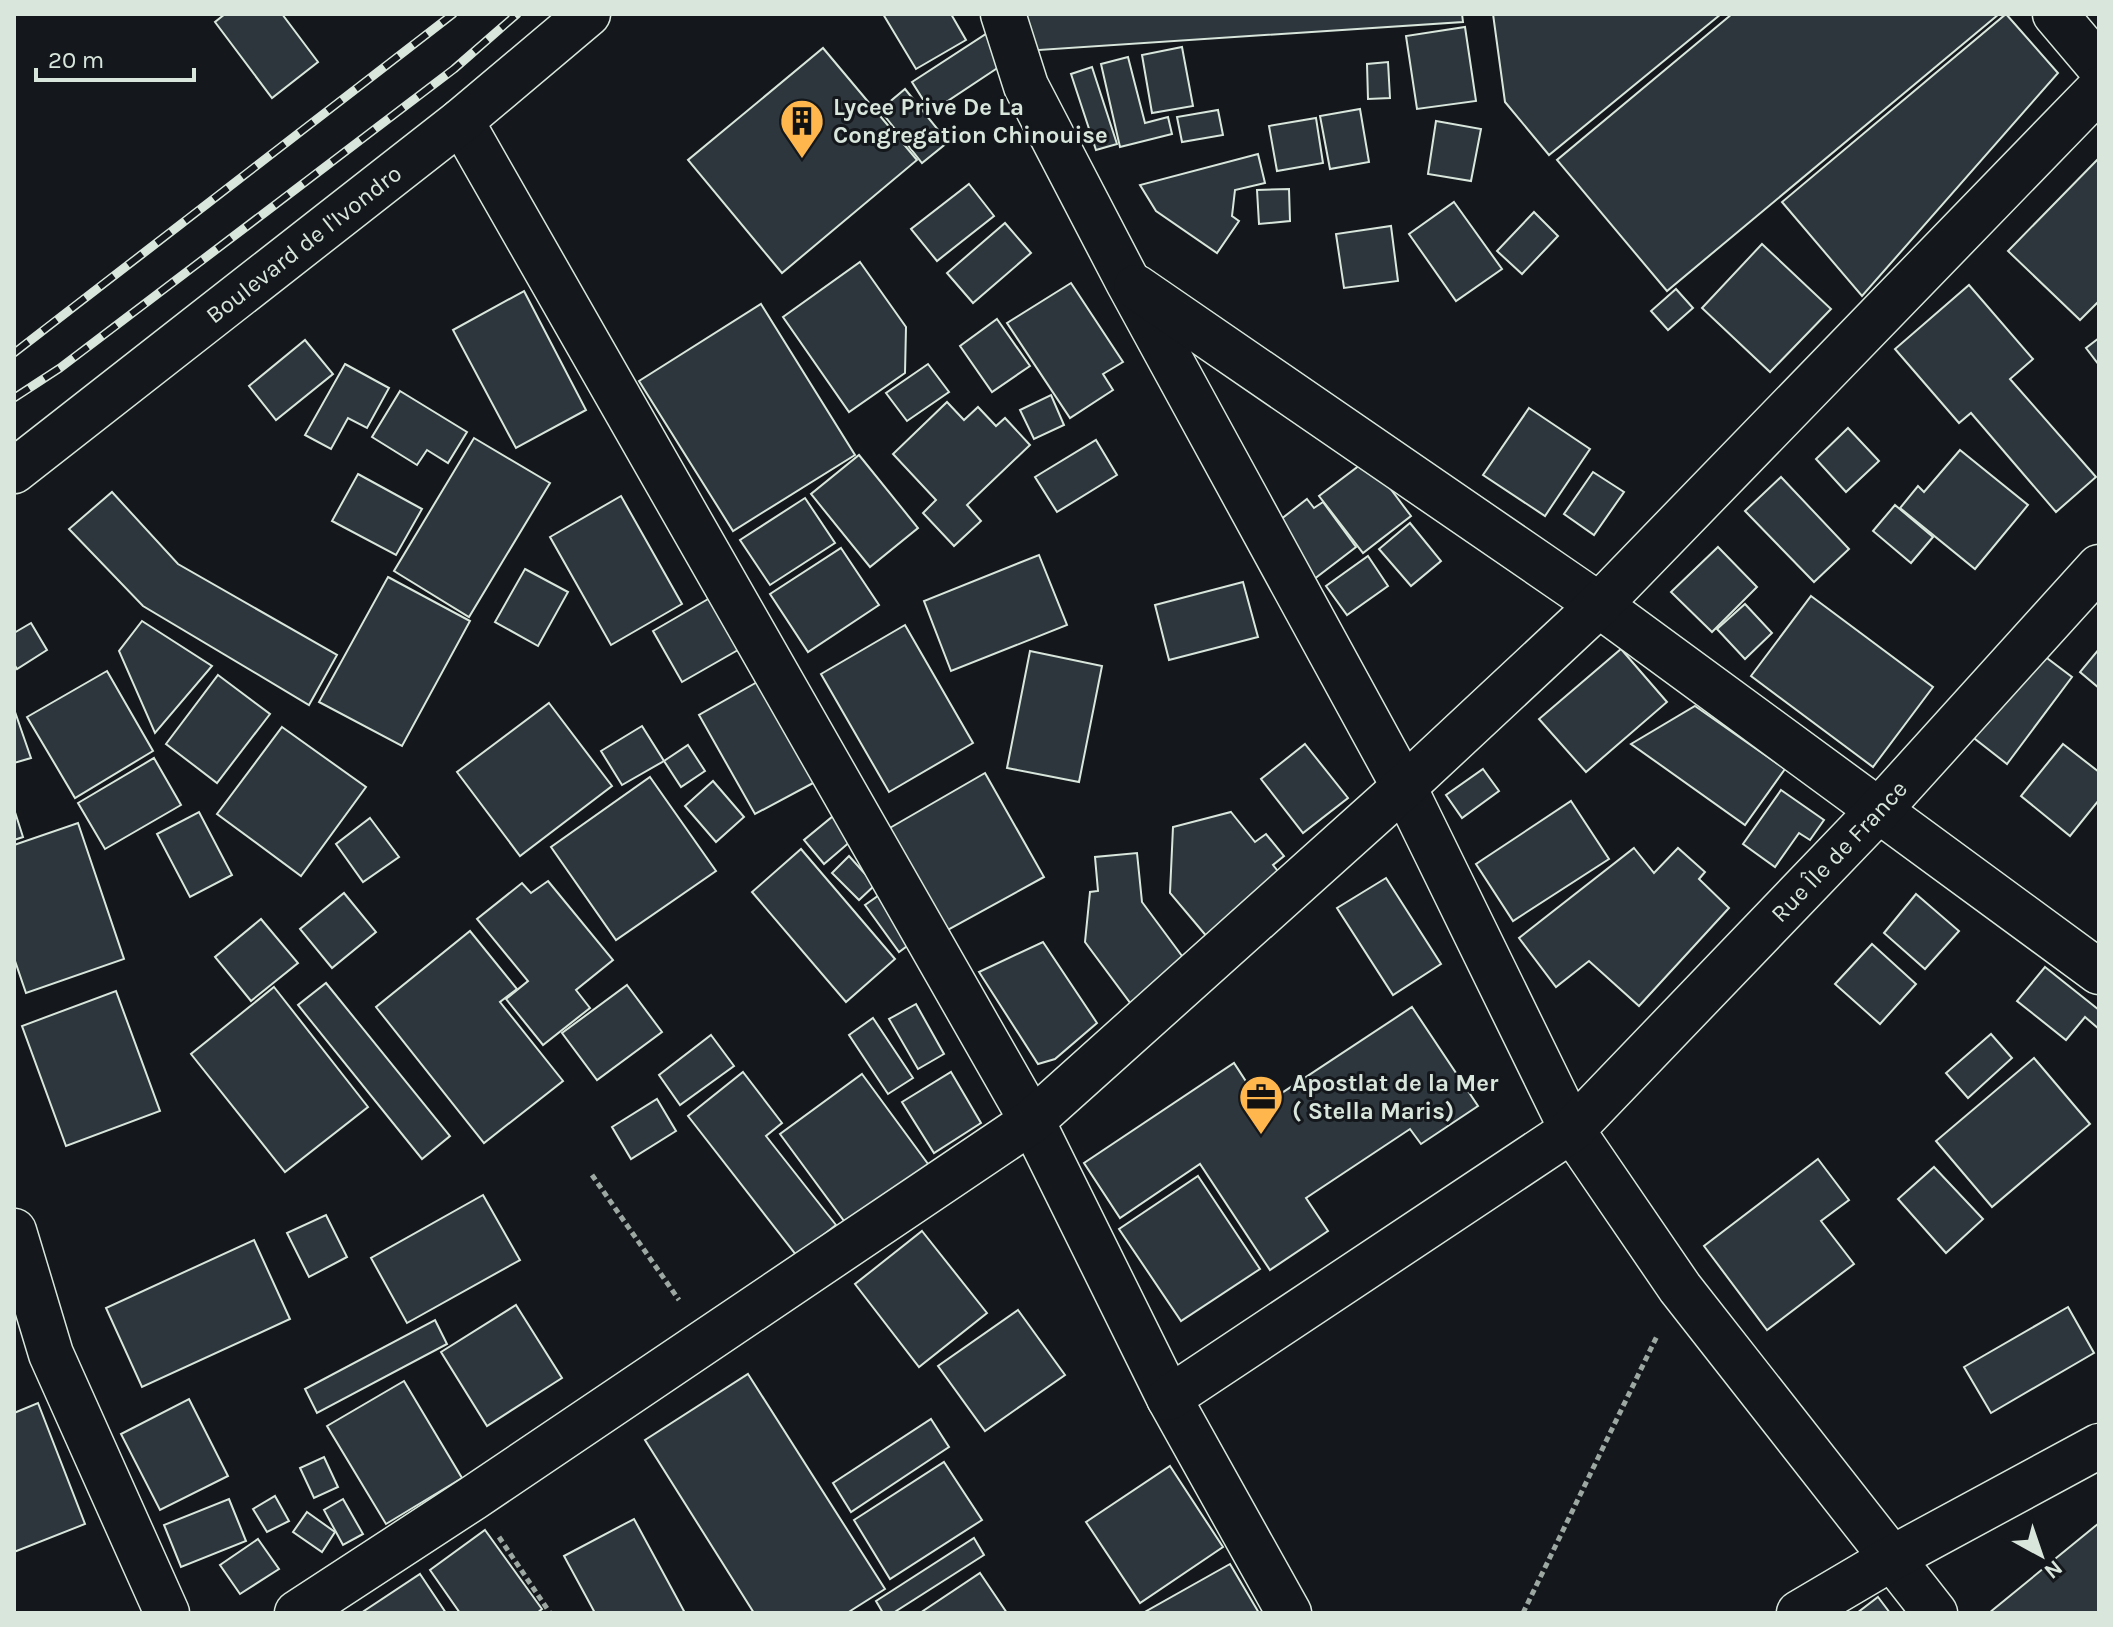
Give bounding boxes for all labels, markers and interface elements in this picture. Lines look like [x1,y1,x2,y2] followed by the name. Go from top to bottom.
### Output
[36,32,194,82] scale bar
[48,46,104,74] text: 20 m
[833,93,1108,149] place label: Lycee Prive De La Congregation Chinouise
[778,97,826,160] building icon: Lycee Prive De La Congregation Chinouise
[201,159,407,329] street label: Boulevard de l'Ivondro
[1765,775,1913,928] street label: Rue Île de France
[1292,1069,1499,1125] place label: Apostlat de la Mer ( Stella Maris)
[1237,1073,1285,1136] office icon: Apostlat de la Mer ( Stella Maris)
[2001,1515,2081,1595] north arrow
[2039,1555,2068,1585] text: N

